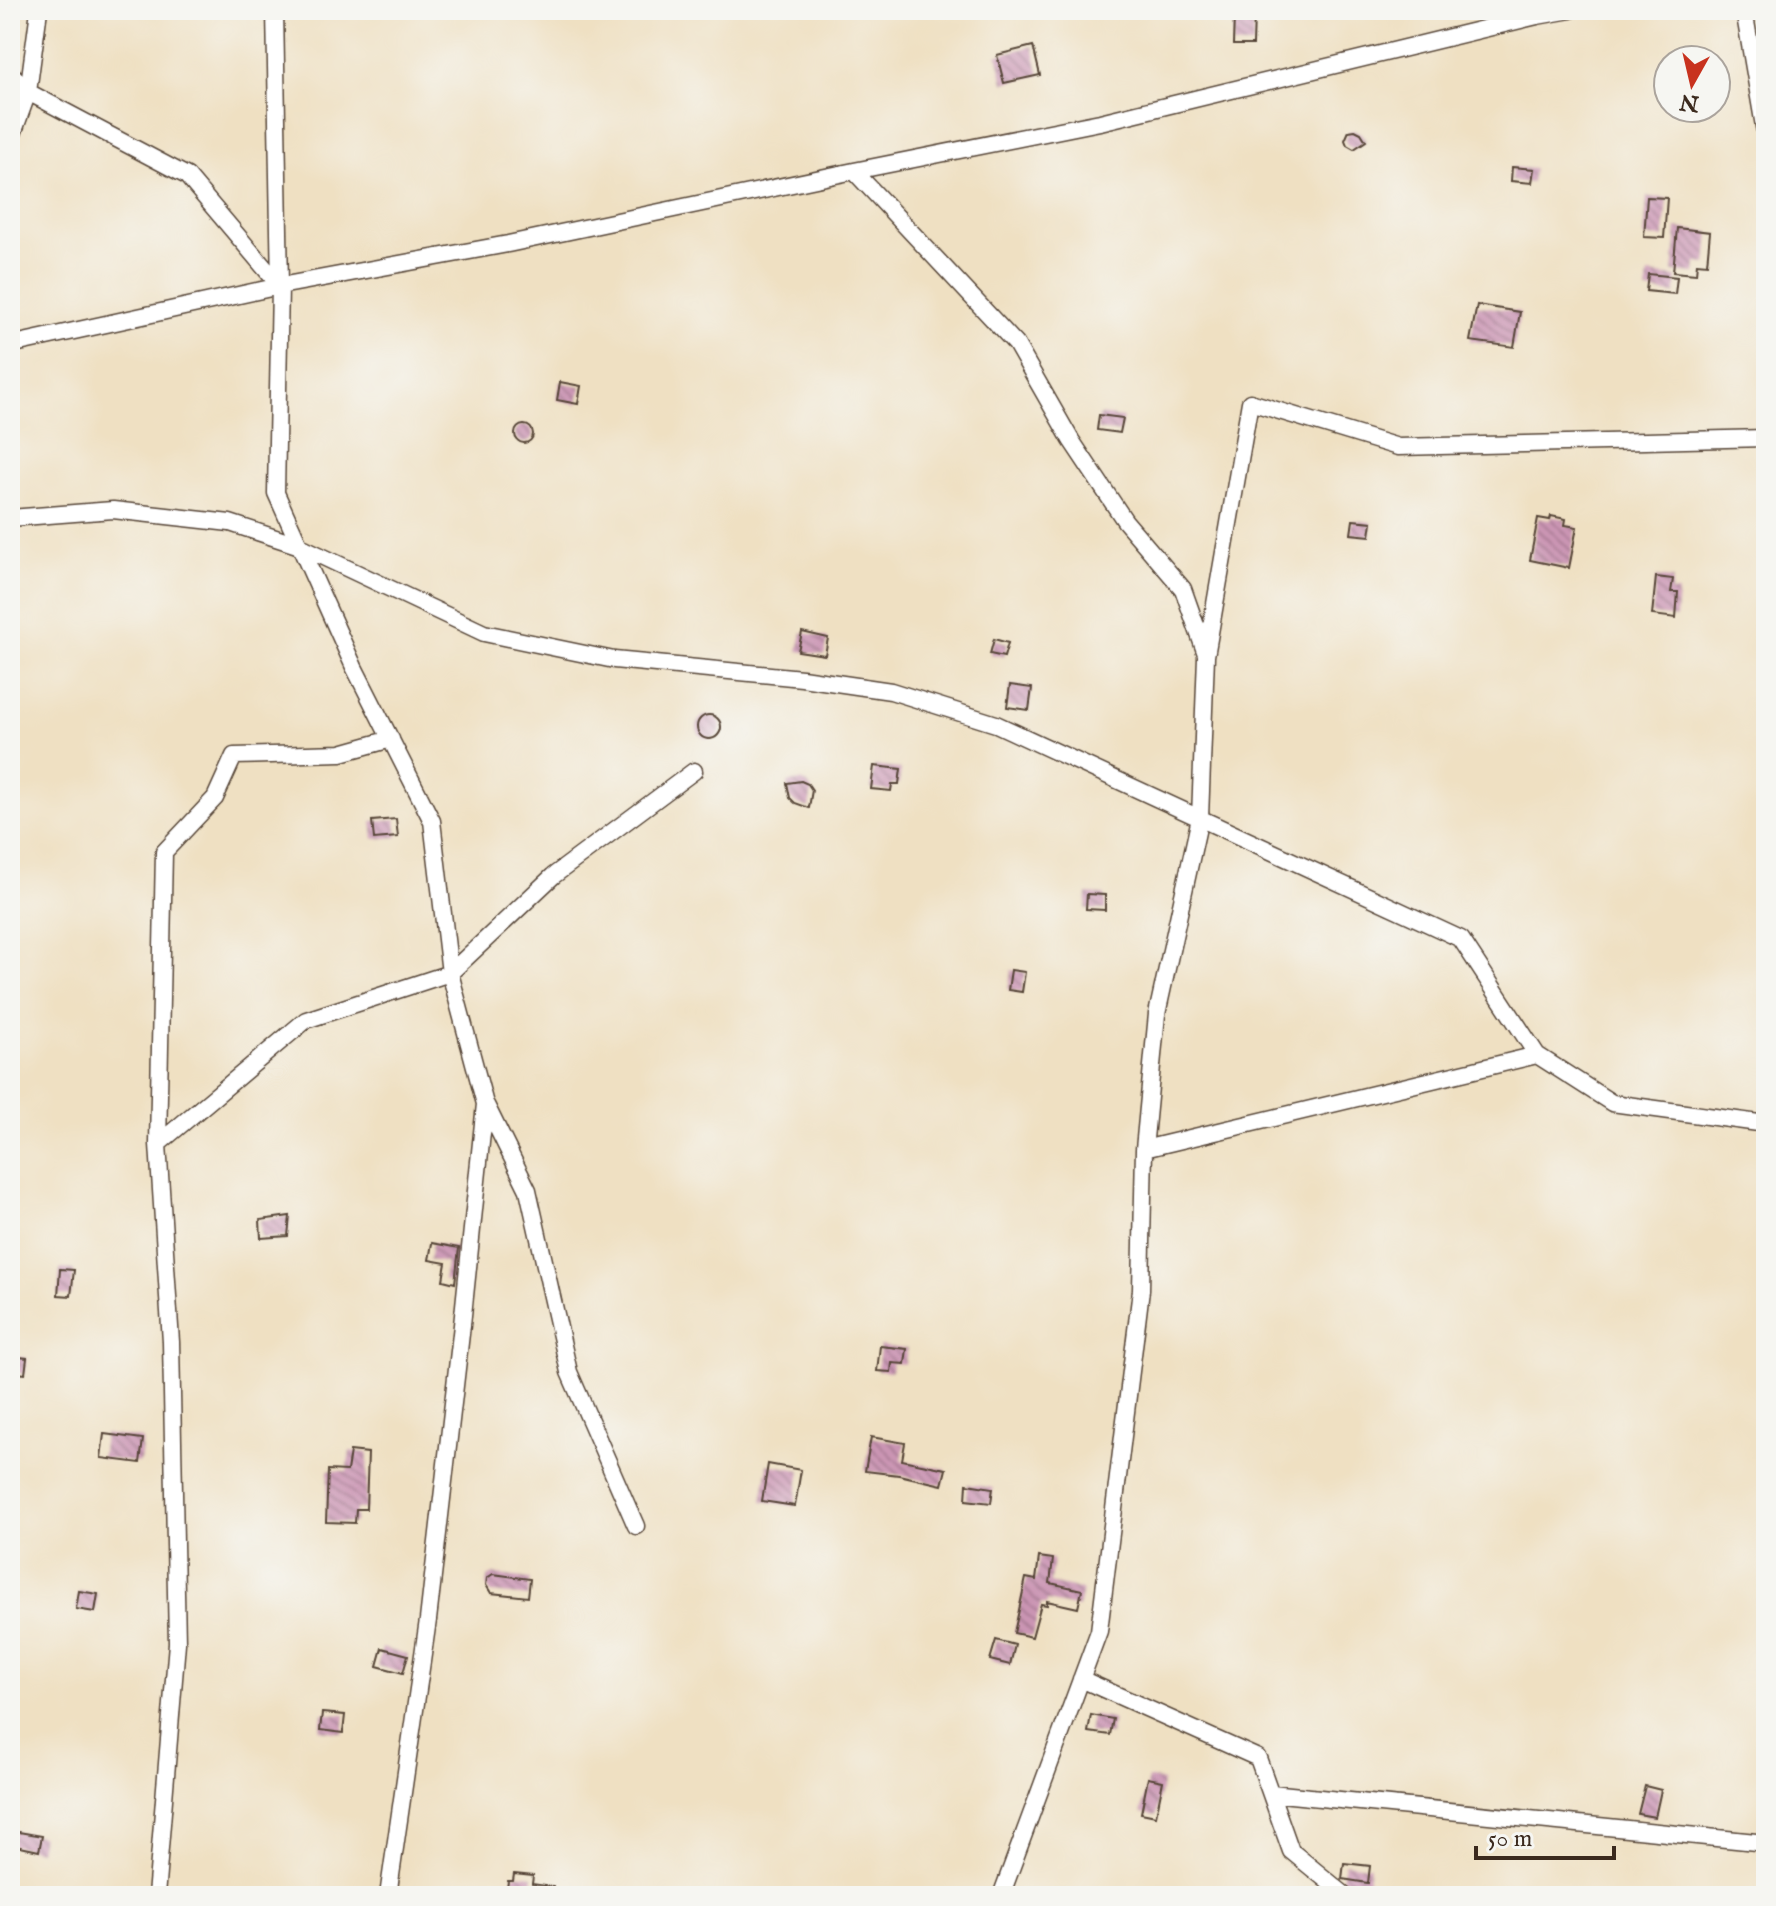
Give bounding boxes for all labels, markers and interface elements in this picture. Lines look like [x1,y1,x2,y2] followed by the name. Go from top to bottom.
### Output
[1652,44,1732,124] north arrow
[1678,87,1702,117] text: N
[1476,1810,1614,1860] scale bar
[1488,1824,1532,1855] text: 50 m

